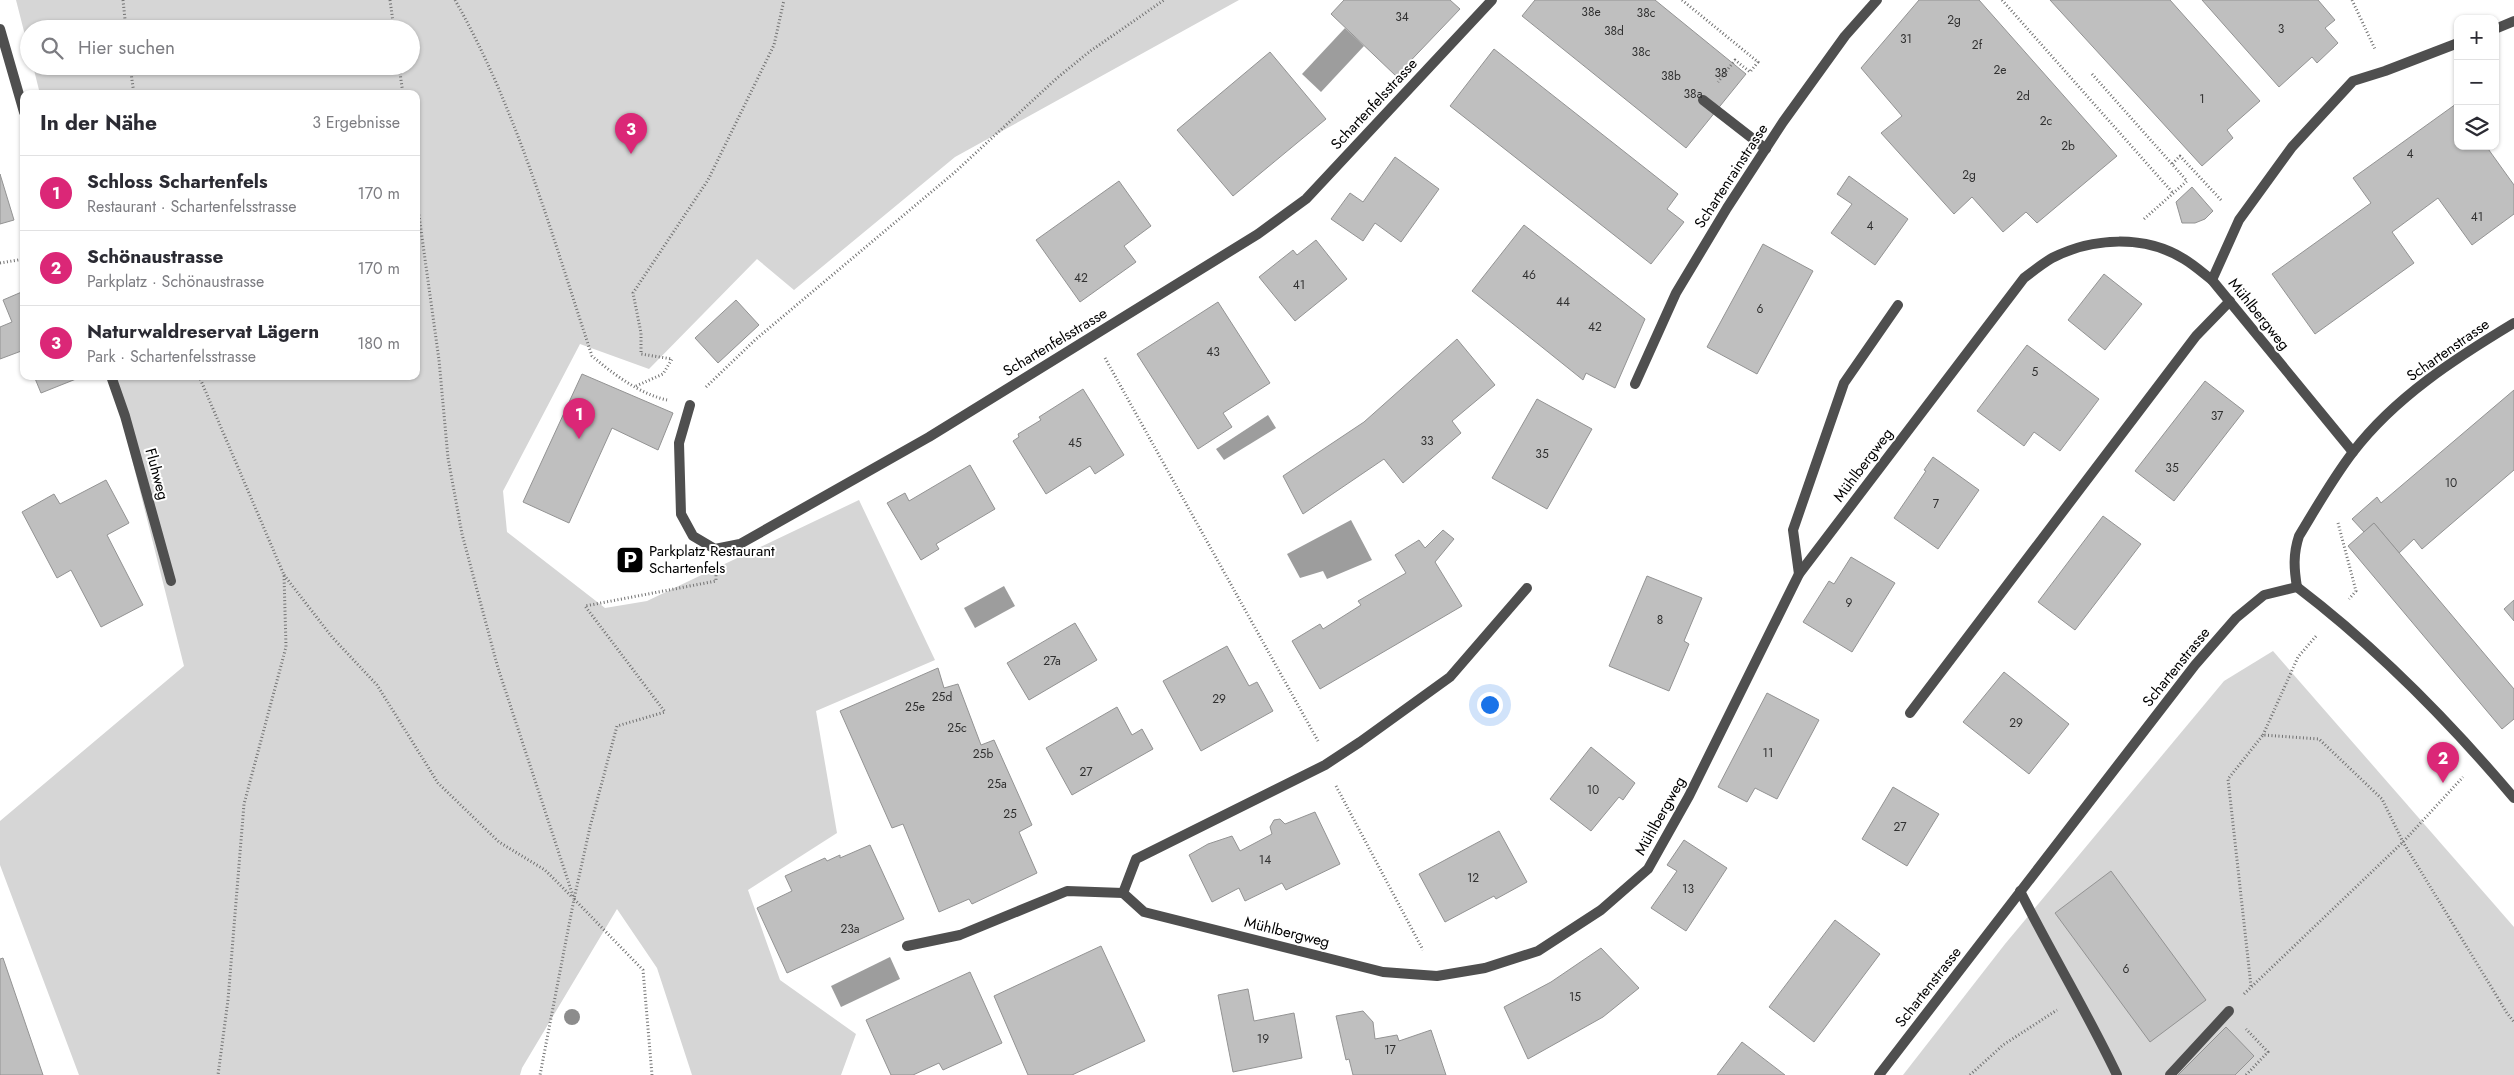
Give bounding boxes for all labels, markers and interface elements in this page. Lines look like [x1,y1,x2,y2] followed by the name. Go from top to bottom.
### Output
[1581,3,1601,21] house number: 38e
[1637,4,1656,22] house number: 38c
[1395,8,1409,26] house number: 34
[1947,11,1961,29] house number: 2g
[2454,15,2499,150] map controls
[2454,15,2499,60] button: +
[20,20,420,75] search box
[2278,20,2285,38] house number: 3
[1604,22,1624,40] house number: 38d
[1900,30,1912,48] house number: 31
[38,34,66,62] icon: search
[78,34,175,61] text: Hier suchen
[1972,36,1983,54] house number: 2f
[1632,43,1651,61] house number: 38c
[1326,53,1423,155] street label: Schartenfelsstrasse
[2454,60,2499,105] button: −
[1993,61,2007,79] house number: 2e
[1714,64,1728,82] house number: 38
[1661,67,1681,85] house number: 38b
[1684,85,1703,103] house number: 38a
[2016,87,2030,105] house number: 2d
[2199,90,2205,108] house number: 1
[2454,105,2499,150] button: layers
[40,108,157,138] text: In der Nähe
[312,111,400,134] text: 3 Ergebnisse
[2040,112,2053,130] house number: 2c
[615,113,647,154] pin: 3
[1689,119,1773,233] street label: Schartenrainstrasse
[2061,137,2075,155] house number: 2b
[2407,145,2414,163] house number: 4
[1962,166,1976,184] house number: 2g
[87,168,268,195] text: Schloss Schartenfels
[52,182,60,205] text: 1
[358,182,400,205] text: 170 m
[87,195,296,218] text: Restaurant · Schartenfelsstrasse
[2471,208,2483,226] house number: 41
[1867,217,1874,235] house number: 4
[87,243,223,270] text: Schönaustrasse
[51,257,61,280] text: 2
[358,257,400,280] text: 170 m
[1522,266,1536,284] house number: 46
[1074,269,1088,287] house number: 42
[87,270,264,293] text: Parkplatz · Schönaustrasse
[2223,273,2295,355] street label: Mühlbergweg
[1293,276,1305,294] house number: 41
[1556,293,1570,311] house number: 44
[1757,300,1764,318] house number: 6
[999,302,1112,382] street label: Schartenfelsstrasse
[2402,313,2494,387] street label: Schartenstrasse
[87,318,319,345] text: Naturwaldreservat Lägern
[1588,318,1602,336] house number: 42
[51,332,61,355] text: 3
[357,332,400,355] text: 180 m
[1206,343,1220,361] house number: 43
[87,345,256,368] text: Park · Schartenfelsstrasse
[2032,363,2039,381] house number: 5
[563,398,595,439] pin: 1
[2211,407,2224,425] house number: 37
[1828,423,1898,507] street label: Mühlbergweg
[1420,432,1434,450] house number: 33
[1068,434,1082,452] house number: 45
[1535,445,1549,463] house number: 35
[140,446,174,502] street label: Fluhweg
[2165,459,2179,477] house number: 35
[2445,474,2457,492] house number: 10
[1933,495,1940,513] house number: 7
[649,540,775,579] place label: Parkplatz Restaurant Schartenfels
[615,545,645,575] parking icon: Parkplatz Restaurant Schartenfels
[1846,594,1853,612] house number: 9
[1657,611,1663,629] house number: 8
[2137,622,2215,711] street label: Schartenstrasse
[1043,652,1061,670] house number: 27a
[932,688,952,706] house number: 25d
[1212,690,1226,708] house number: 29
[1477,692,1503,718] your location
[905,698,925,716] house number: 25e
[2009,714,2023,732] house number: 29
[947,719,967,737] house number: 25c
[2427,742,2459,783] pin: 2
[1763,744,1773,762] house number: 11
[973,745,993,763] house number: 25b
[1079,763,1093,781] house number: 27
[1629,772,1691,860] street label: Mühlbergweg
[987,775,1007,793] house number: 25a
[1587,781,1599,799] house number: 10
[1003,805,1017,823] house number: 25
[1893,818,1907,836] house number: 27
[1259,851,1271,869] house number: 14
[1467,869,1479,887] house number: 12
[1682,880,1694,898] house number: 13
[1242,911,1332,953] street label: Mühlbergweg
[840,920,860,938] house number: 23a
[1890,942,1967,1032] street label: Schartenstrasse
[2123,960,2130,978] house number: 6
[1569,988,1581,1006] house number: 15
[1257,1030,1269,1048] house number: 19
[1384,1041,1397,1059] house number: 17

